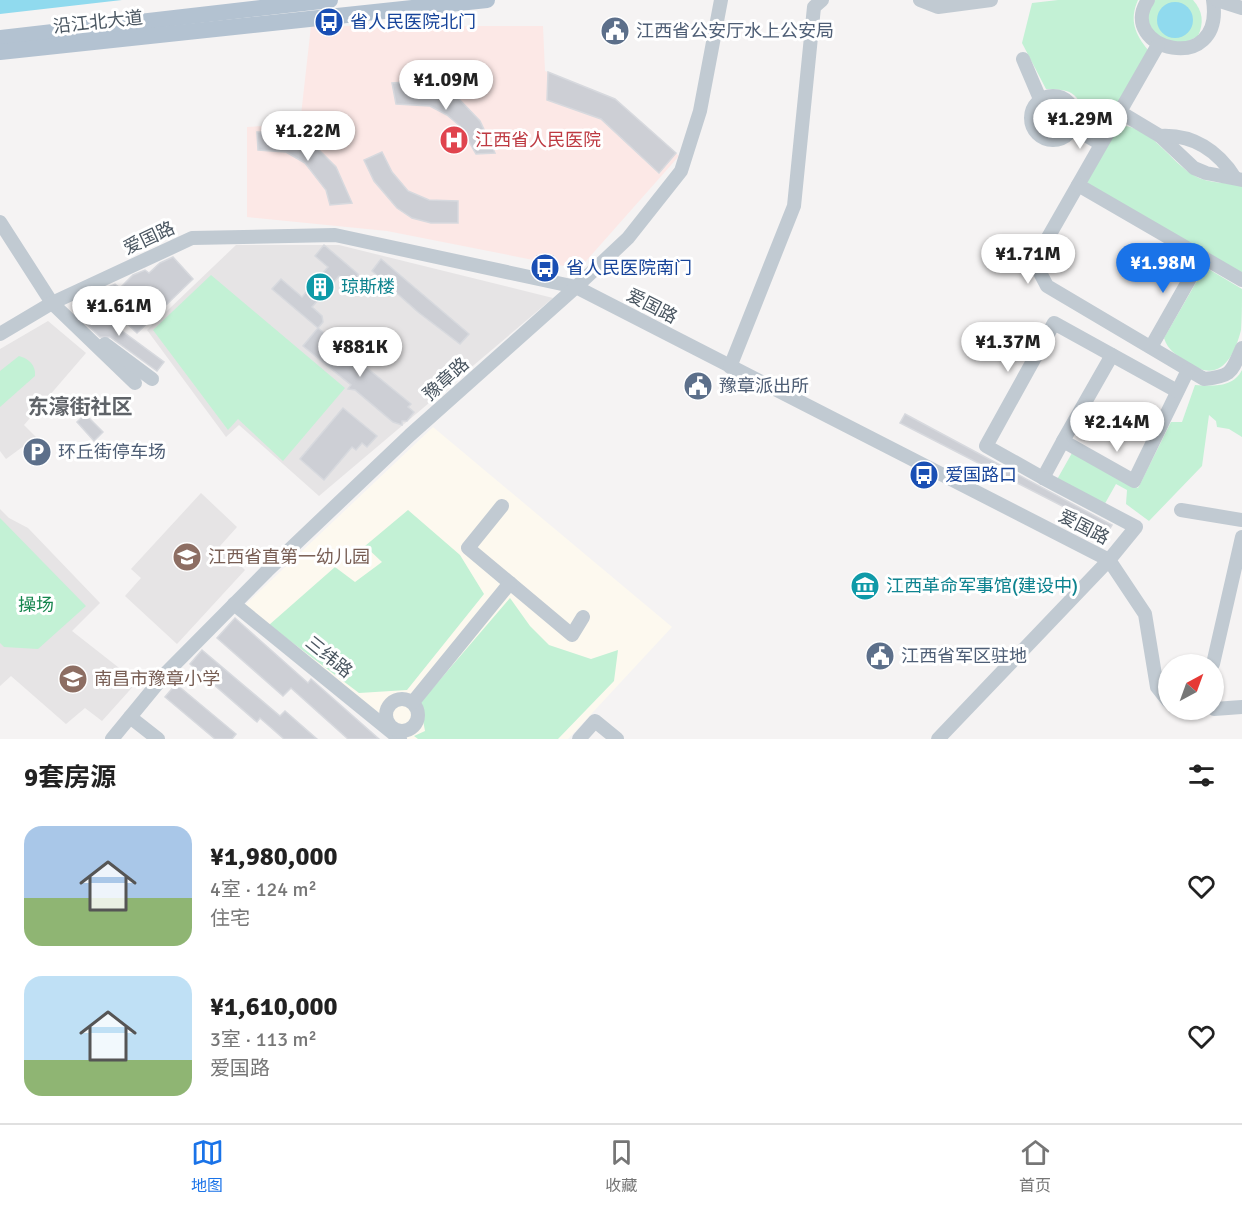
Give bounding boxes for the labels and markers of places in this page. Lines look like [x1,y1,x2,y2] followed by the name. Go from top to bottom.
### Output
[313,6,345,38] bus stop icon: 省人民医院北门
[350,11,476,33] place label: 省人民医院北门
[599,15,631,47] public building icon: 江西省公安厅水上公安局
[636,20,834,42] place label: 江西省公安厅水上公安局
[397,60,495,111] pin: ¥1.09M
[1031,99,1129,150] pin: ¥1.29M
[259,111,357,162] pin: ¥1.22M
[438,124,470,156] hospital icon: 江西省人民医院
[475,129,601,151] place label: 江西省人民医院
[979,234,1077,285] pin: ¥1.71M
[1114,243,1212,294] pin: ¥1.98M
[529,252,561,284] bus stop icon: 省人民医院南门
[566,257,692,279] place label: 省人民医院南门
[304,271,336,303] building icon: 琼斯楼
[341,276,395,298] place label: 琼斯楼
[70,286,168,337] pin: ¥1.61M
[959,322,1057,373] pin: ¥1.37M
[318,327,402,378] pin: ¥881K
[682,370,714,402] public building icon: 豫章派出所
[719,375,809,397] place label: 豫章派出所
[1068,402,1166,453] pin: ¥2.14M
[21,436,53,468] parking icon: 环丘街停车场
[58,441,166,463] place label: 环丘街停车场
[908,459,940,491] bus stop icon: 爱国路口
[945,464,1017,486] place label: 爱国路口
[171,541,203,573] school or university icon: 江西省直第一幼儿园
[208,546,370,568] place label: 江西省直第一幼儿园
[849,570,881,602] museum icon: 江西革命军事馆(建设中)
[886,575,1078,597] place label: 江西革命军事馆(建设中)
[864,640,896,672] public building icon: 江西省军区驻地
[901,645,1027,667] place label: 江西省军区驻地
[57,663,89,695] school or university icon: 南昌市豫章小学
[94,668,220,690] place label: 南昌市豫章小学

